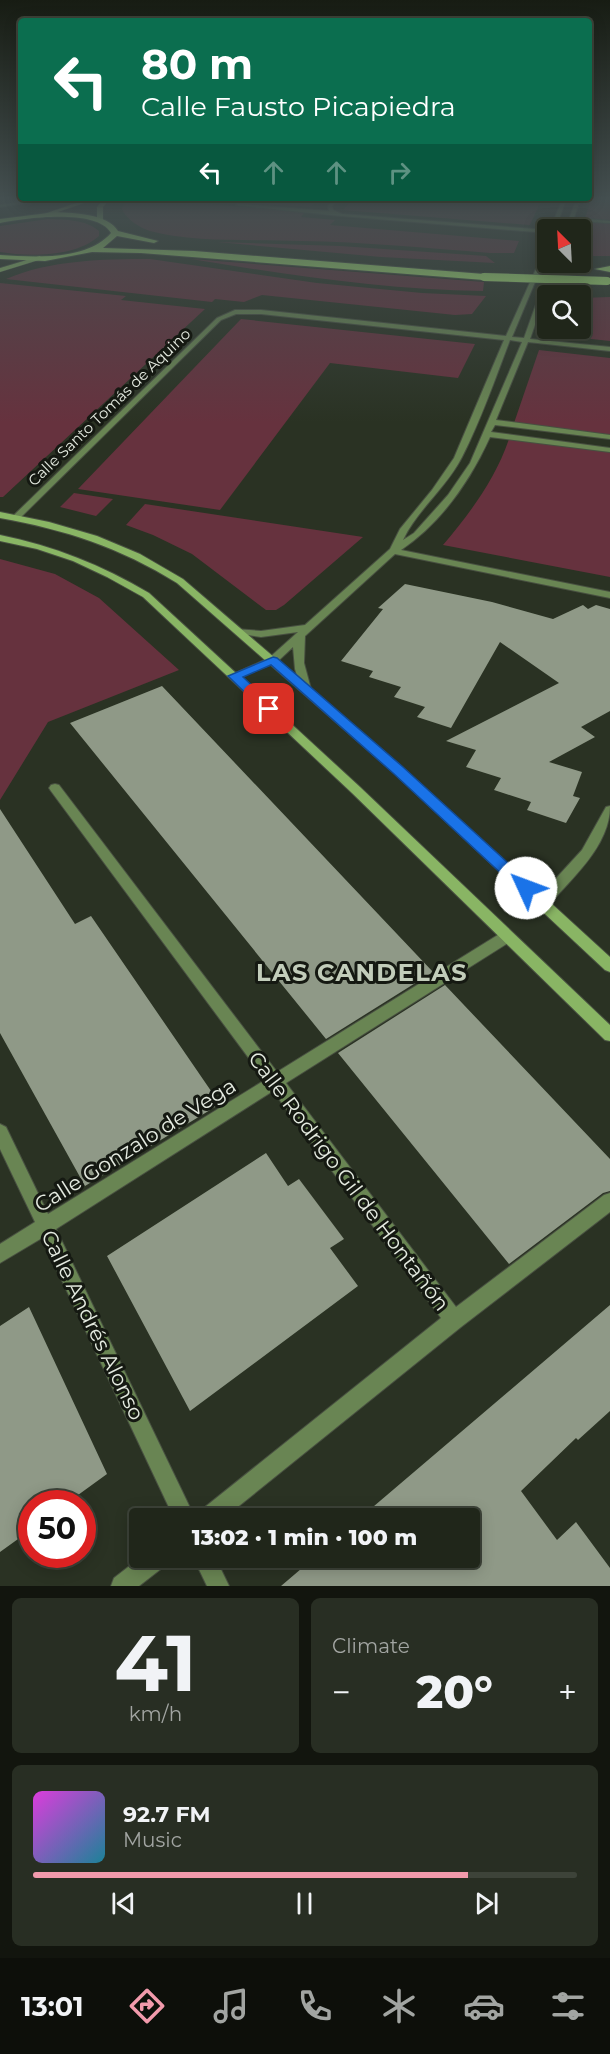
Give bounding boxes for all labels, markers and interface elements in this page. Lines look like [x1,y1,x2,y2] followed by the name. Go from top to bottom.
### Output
[141,38,253,90] text: 80 m
[42,42,120,120] icon: left
[141,90,456,123] text: Calle Fausto Picapiedra
[194,156,227,189] icon: left
[257,156,290,189] icon: ahead
[320,156,353,189] icon: ahead
[383,156,416,189] icon: right
[537,219,591,273] north arrow
[537,219,591,339] map controls
[537,285,591,339] button: search
[24,324,194,490] street label: Calle Santo Tomás de Aquino
[243,683,294,734] pin
[252,692,285,725] icon: arrive
[494,856,558,920] position arrow
[256,958,468,987] district label: LAS CANDELAS
[243,1046,455,1316] street label: Calle Rodrigo Gil de Hontañón
[30,1073,240,1217] street label: Calle Gonzalo de Vega
[36,1226,150,1424] street label: Calle Andrés Alonso
[18,1490,96,1568] speed limit sign: 50
[192,1524,417,1551] text: 13:02 · 1 min · 100 m
[114,1615,197,1711] text: 41
[332,1634,410,1658] text: Climate
[416,1664,493,1719] text: 20°
[332,1672,351,1712] text: −
[558,1672,577,1712] text: +
[129,1702,182,1726] text: km/h
[123,1801,210,1828] text: 92.7 FM
[123,1828,182,1852] text: Music
[107,1887,140,1920] icon: previous
[288,1887,321,1920] icon: pause
[470,1887,503,1920] icon: next
[126,1985,168,2027] icon: directions
[210,1985,252,2027] icon: music
[294,1985,336,2027] icon: phone
[378,1985,420,2027] icon: climate
[463,1985,505,2027] icon: car
[547,1985,589,2027] icon: filters
[21,1990,84,2023] text: 13:01

